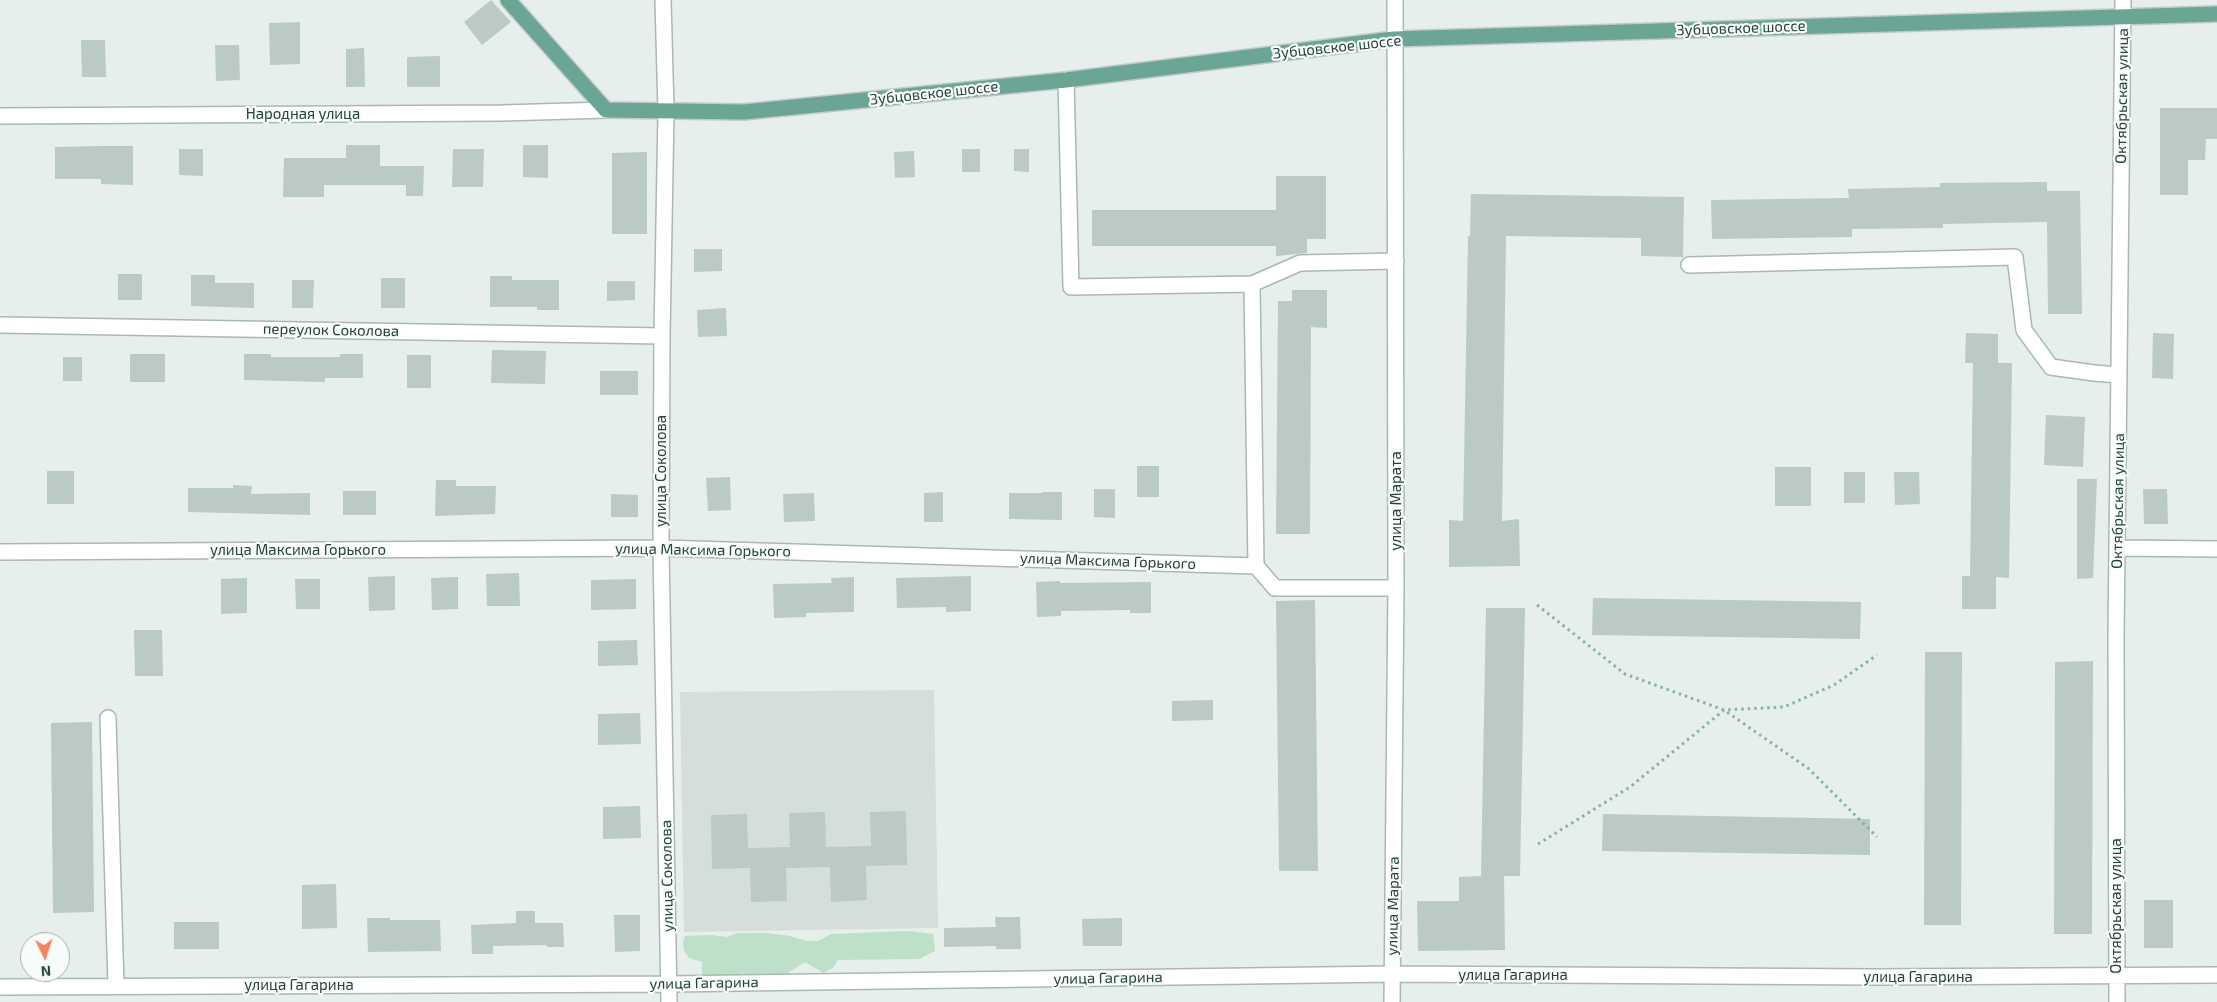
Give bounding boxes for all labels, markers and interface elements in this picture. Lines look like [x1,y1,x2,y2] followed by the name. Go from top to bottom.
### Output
[1676,17,1806,39] street label: Зубцовское шоссе
[2112,28,2132,164] street label: Октябрьская улица
[1272,31,1402,63] street label: Зубцовское шоссе
[869,77,999,109] street label: Зубцовское шоссе
[246,105,360,123] street label: Народная улица
[263,320,399,340] street label: переулок Соколова
[652,415,670,527] street label: улица Соколова
[2108,433,2128,569] street label: Октябрьская улица
[1387,451,1405,551] street label: улица Марата
[615,539,791,561] street label: улица Максима Горького
[210,541,386,559] street label: улица Максима Горького
[1020,549,1196,573] street label: улица Максима Горького
[657,820,677,932] street label: улица Соколова
[2107,838,2125,974] street label: Октябрьская улица
[1383,856,1403,956] street label: улица Марата
[20,932,70,982] north arrow
[40,963,52,980] text: N
[1458,966,1568,984] street label: улица Гагарина
[1053,968,1163,988] street label: улица Гагарина
[1863,968,1973,986] street label: улица Гагарина
[649,973,759,993] street label: улица Гагарина
[244,976,354,994] street label: улица Гагарина

